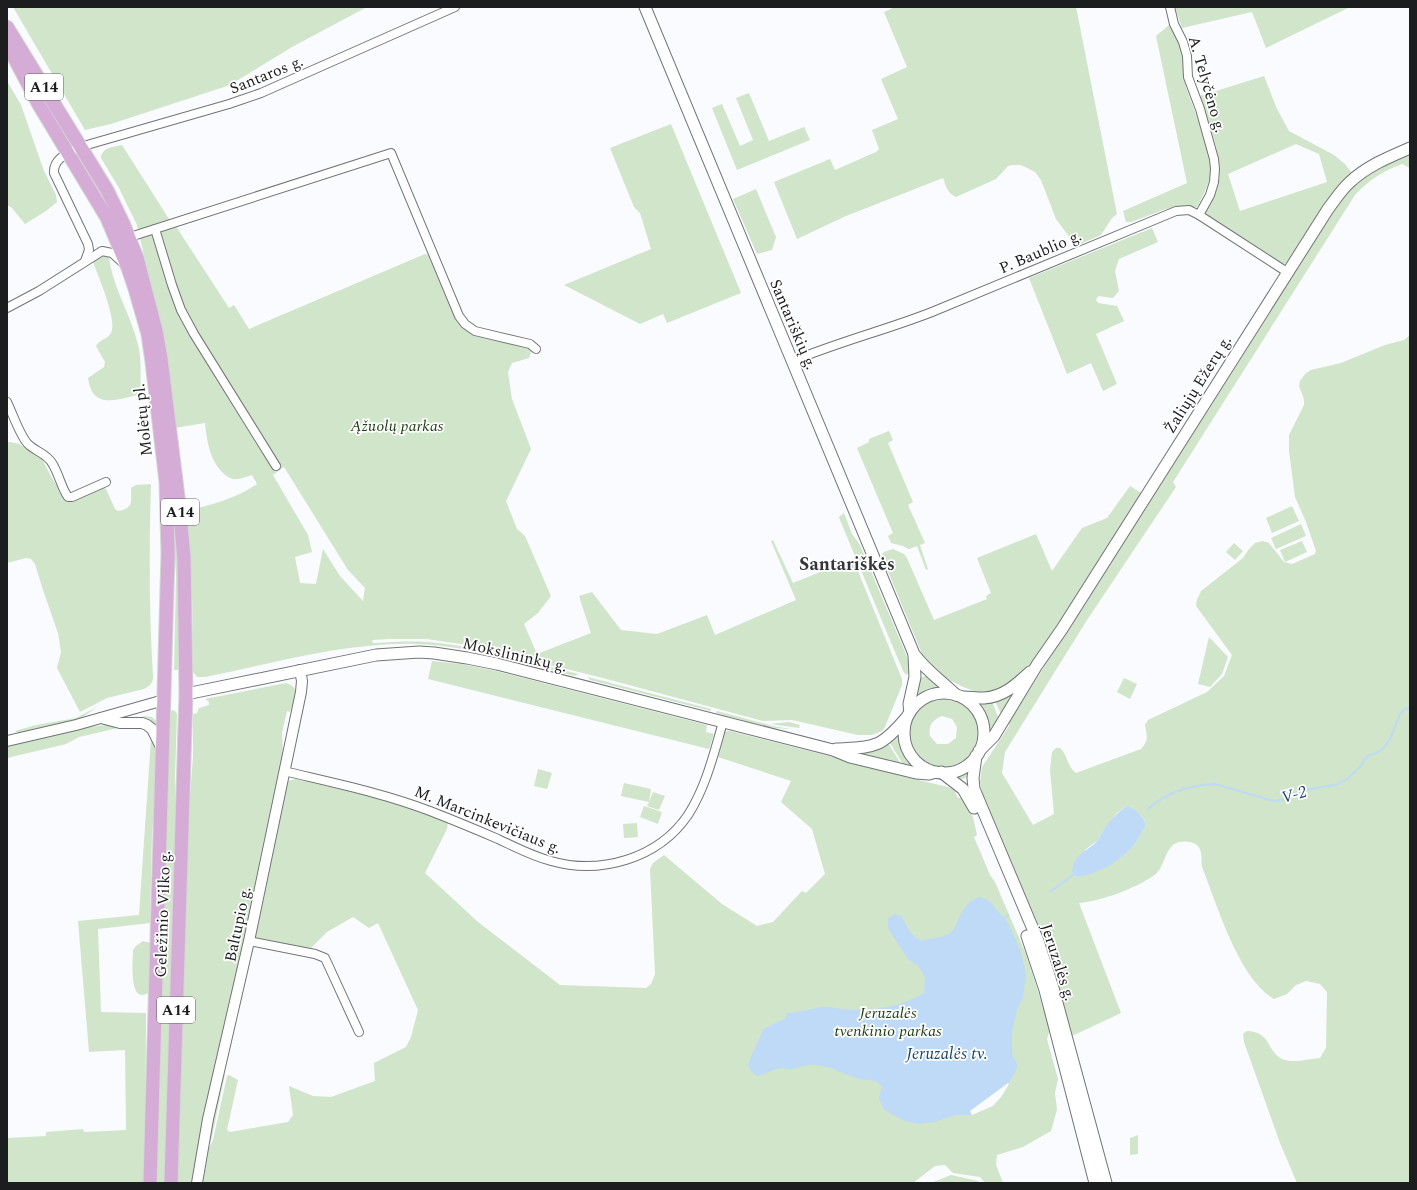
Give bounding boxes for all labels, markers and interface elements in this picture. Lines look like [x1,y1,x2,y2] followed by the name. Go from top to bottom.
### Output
[1182,33,1232,135] street label: A. Telyčėno g.
[226,49,307,101] street label: Santaros g.
[25,74,63,100] road number: A14
[995,224,1085,280] street label: P. Baublio g.
[763,275,823,373] street label: Santariškių g.
[1158,331,1238,438] street label: Žaliųjų Ežerų g.
[127,382,159,457] street label: Molėtų pl.
[350,414,444,438] park label: Ąžuolų parkas
[161,499,199,525] road number: A14
[799,551,895,578] district label: Santariškės
[460,631,569,679] street label: Mokslininkų g.
[1278,779,1310,811] water label: V-2
[411,780,565,860] street label: M. Marcinkevičiaus g.
[149,850,177,978] street label: Geležinio Vilko g.
[218,884,258,964] street label: Baltupio g.
[1034,921,1082,1004] street label: Jeruzalės g.
[157,997,195,1023] road number: A14
[834,1001,942,1043] park label: Jeruzalės tvenkinio parkas
[904,1041,988,1067] water label: Jeruzalės tv.

